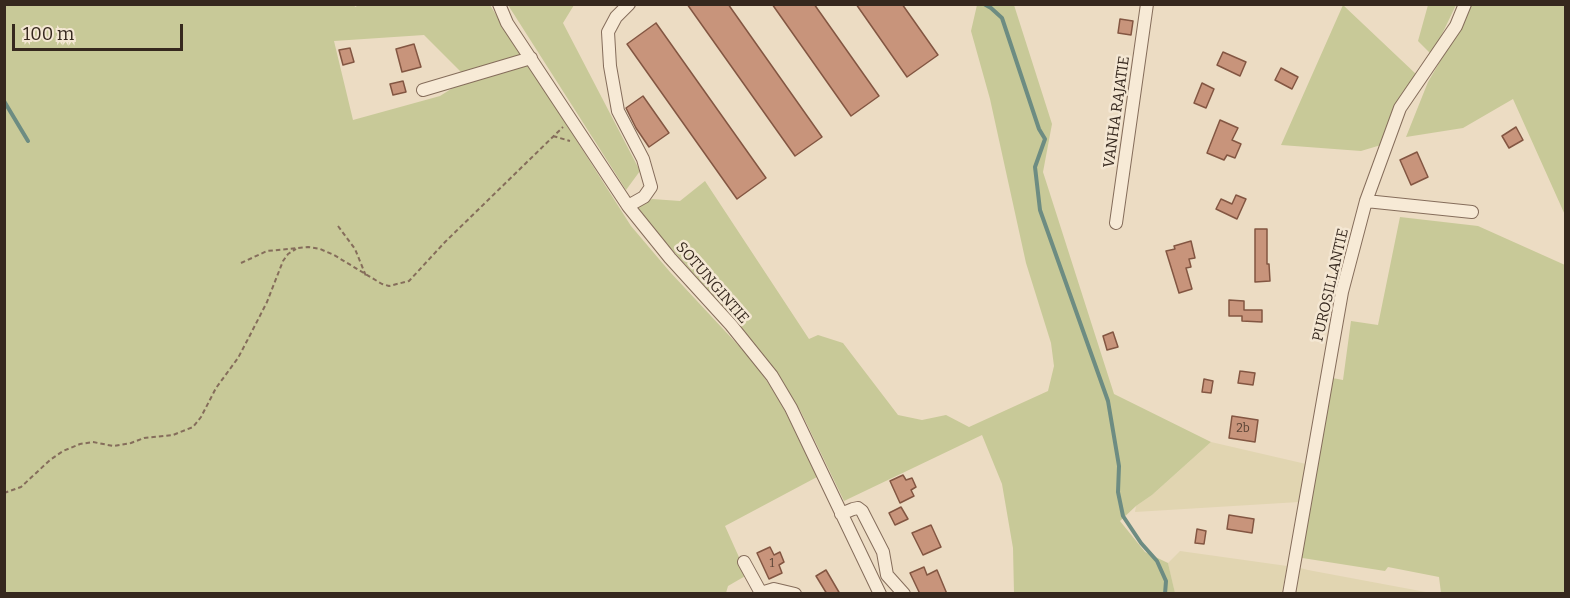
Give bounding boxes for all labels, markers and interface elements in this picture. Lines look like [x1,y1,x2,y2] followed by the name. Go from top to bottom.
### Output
[15,12,186,50] scale bar
[23,23,74,45] text: 100 m
[1100,55,1134,169] street label: VANHA RAJATIE
[1309,227,1353,343] street label: PUROSILLANTIE
[672,238,752,328] street label: SOTUNGINTIE
[1236,422,1250,436] house number: 2b
[770,557,774,571] house number: 1

